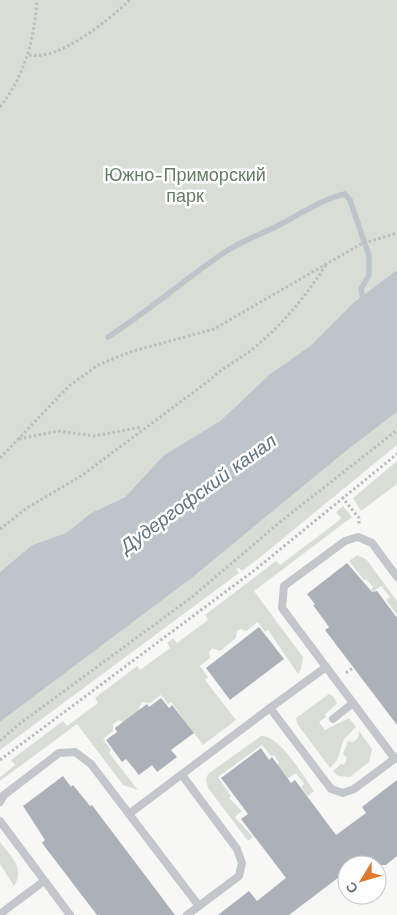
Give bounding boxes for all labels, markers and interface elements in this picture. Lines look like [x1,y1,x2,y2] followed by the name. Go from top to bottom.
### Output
[104,164,266,206] park label: Южно-Приморский парк
[114,429,281,559] water label: Дудергофский канал
[337,855,387,905] north arrow
[342,879,361,897] text: С

